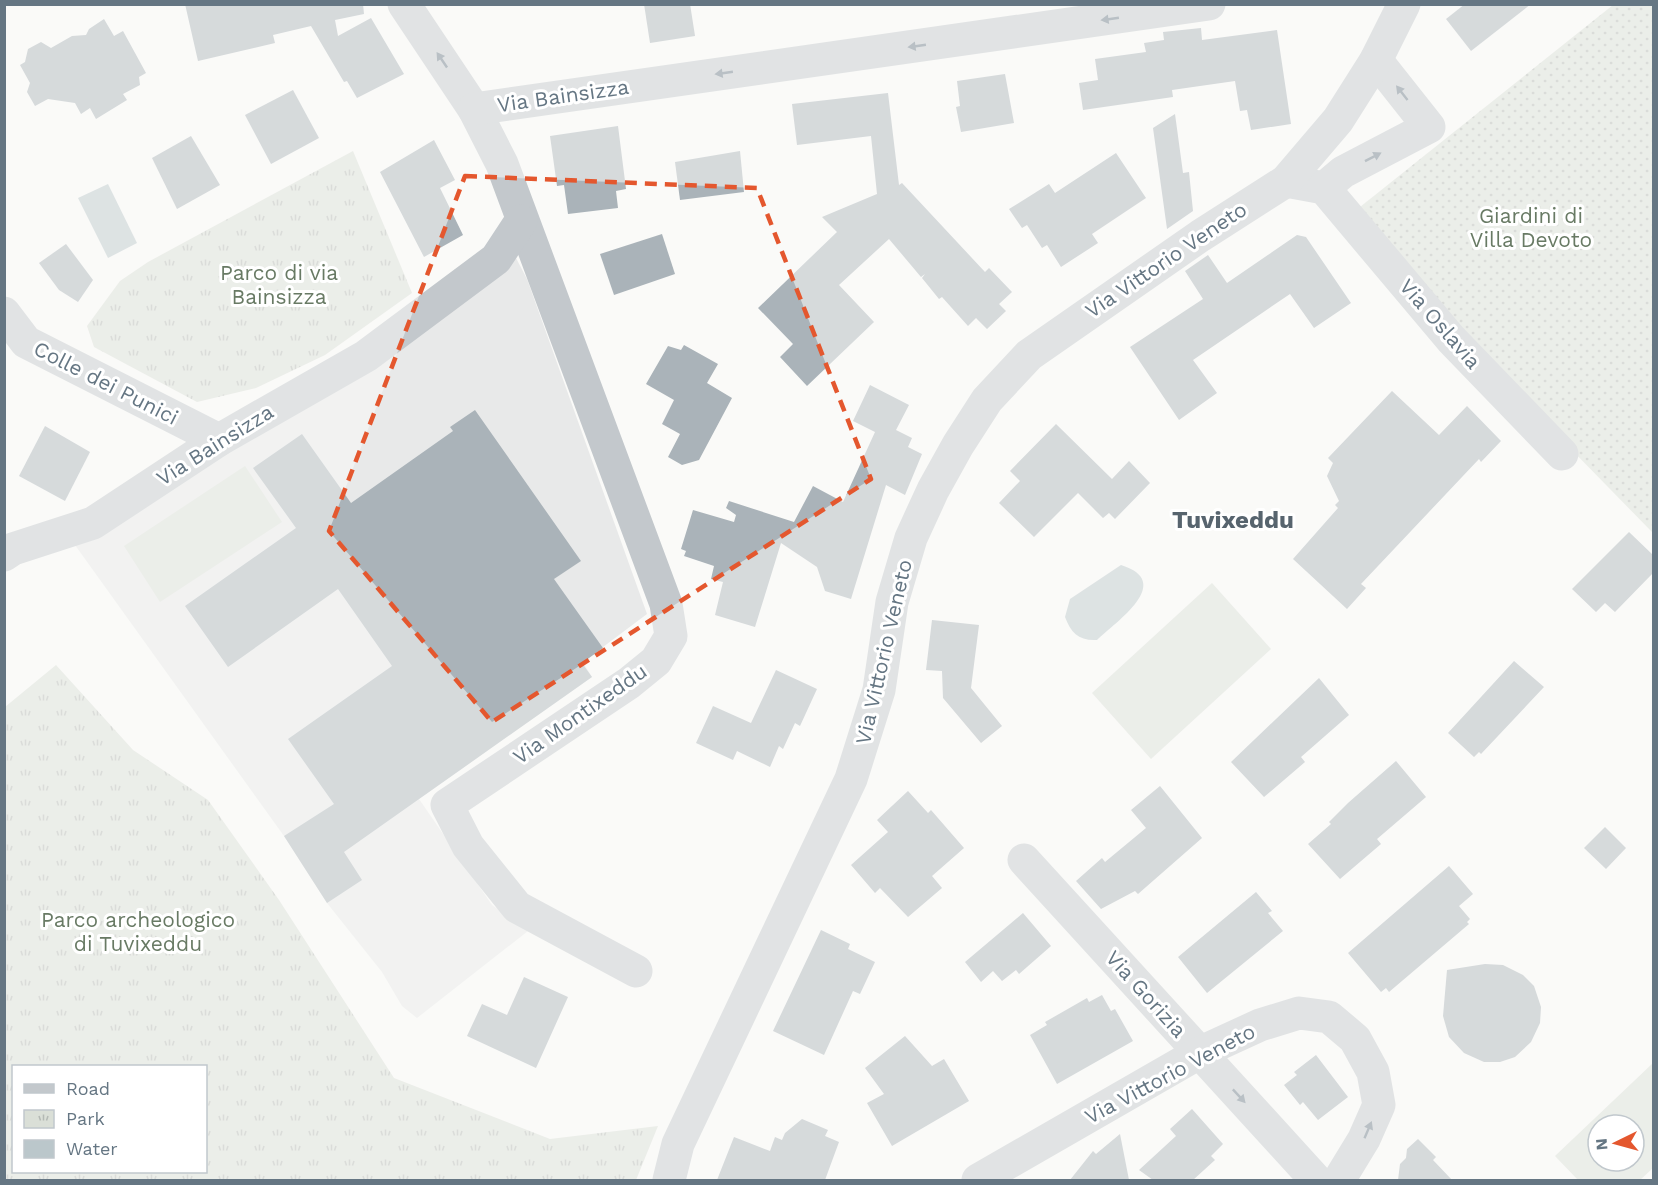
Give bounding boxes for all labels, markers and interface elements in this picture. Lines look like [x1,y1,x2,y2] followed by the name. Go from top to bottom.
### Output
[1100,14,1119,23] one-way arrow
[907,41,926,51] one-way arrow
[436,52,447,69] one-way arrow
[714,69,733,78] one-way arrow
[495,74,631,117] street label: Via Bainsizza
[1397,86,1409,101] one-way arrow
[1365,152,1382,162] one-way arrow
[1080,196,1251,323] street label: Via Vittorio Veneto
[1470,203,1592,252] park label: Giardini di Villa Devoto
[220,260,338,309] park label: Parco di via Bainsizza
[1395,274,1486,374] street label: Via Oslavia
[30,335,183,430] street label: Colle dei Punici
[152,399,278,490] street label: Via Bainsizza
[1172,506,1294,534] district label: Tuvixeddu
[850,557,917,747] street label: Via Vittorio Veneto
[508,658,651,769] street label: Via Montixeddu
[41,907,235,956] park label: Parco archeologico di Tuvixeddu
[1101,945,1192,1042] street label: Via Gorizia
[1080,1018,1259,1129] street label: Via Vittorio Veneto
[12,1065,207,1173] legend
[66,1078,110,1099] text: Road
[1232,1089,1246,1104] one-way arrow
[66,1108,105,1129] text: Park
[1586,1113,1646,1173] north arrow
[1363,1120,1373,1138] one-way arrow
[66,1138,118,1159] text: Water
[1592,1138,1612,1151] text: N

